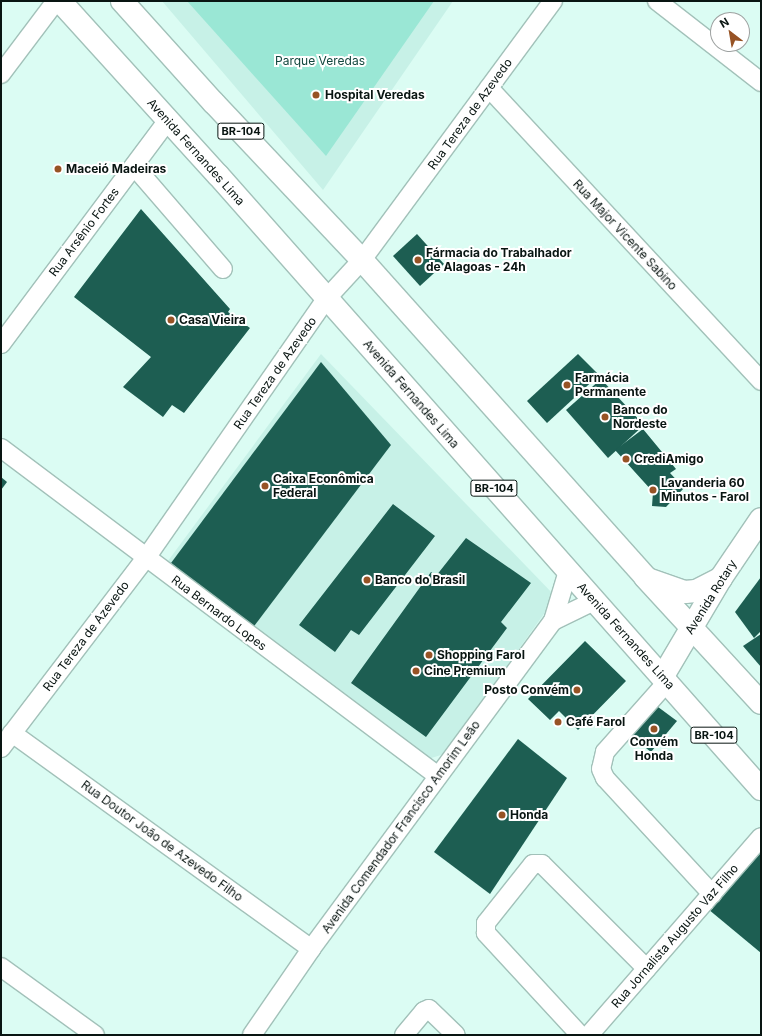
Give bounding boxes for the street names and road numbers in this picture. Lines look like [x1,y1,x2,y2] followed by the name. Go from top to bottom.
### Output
[425,56,515,172] street label: Rua Tereza de Azevedo
[144,96,248,208] street label: Avenida Fernandes Lima
[217,122,265,140] road number: BR-104
[570,177,680,293] street label: Rua Major Vicente Sabino
[46,185,122,279] street label: Rua Arsênio Fortes
[231,314,319,432] street label: Rua Tereza de Azevedo
[360,337,462,451] street label: Avenida Fernandes Lima
[470,479,518,497] road number: BR-104
[682,557,740,637] street label: Avenida Rotary
[169,573,269,653] street label: Rua Bernardo Lopes
[40,578,132,694] street label: Rua Tereza de Azevedo
[574,580,678,692] street label: Avenida Fernandes Lima
[319,718,483,936] street label: Avenida Comendador Francisco Amorim Leão
[690,726,738,744] road number: BR-104
[78,778,246,904] street label: Rua Doutor João de Azevedo Filho
[609,861,741,1011] street label: Rua Jornalista Augusto Vaz Filho

